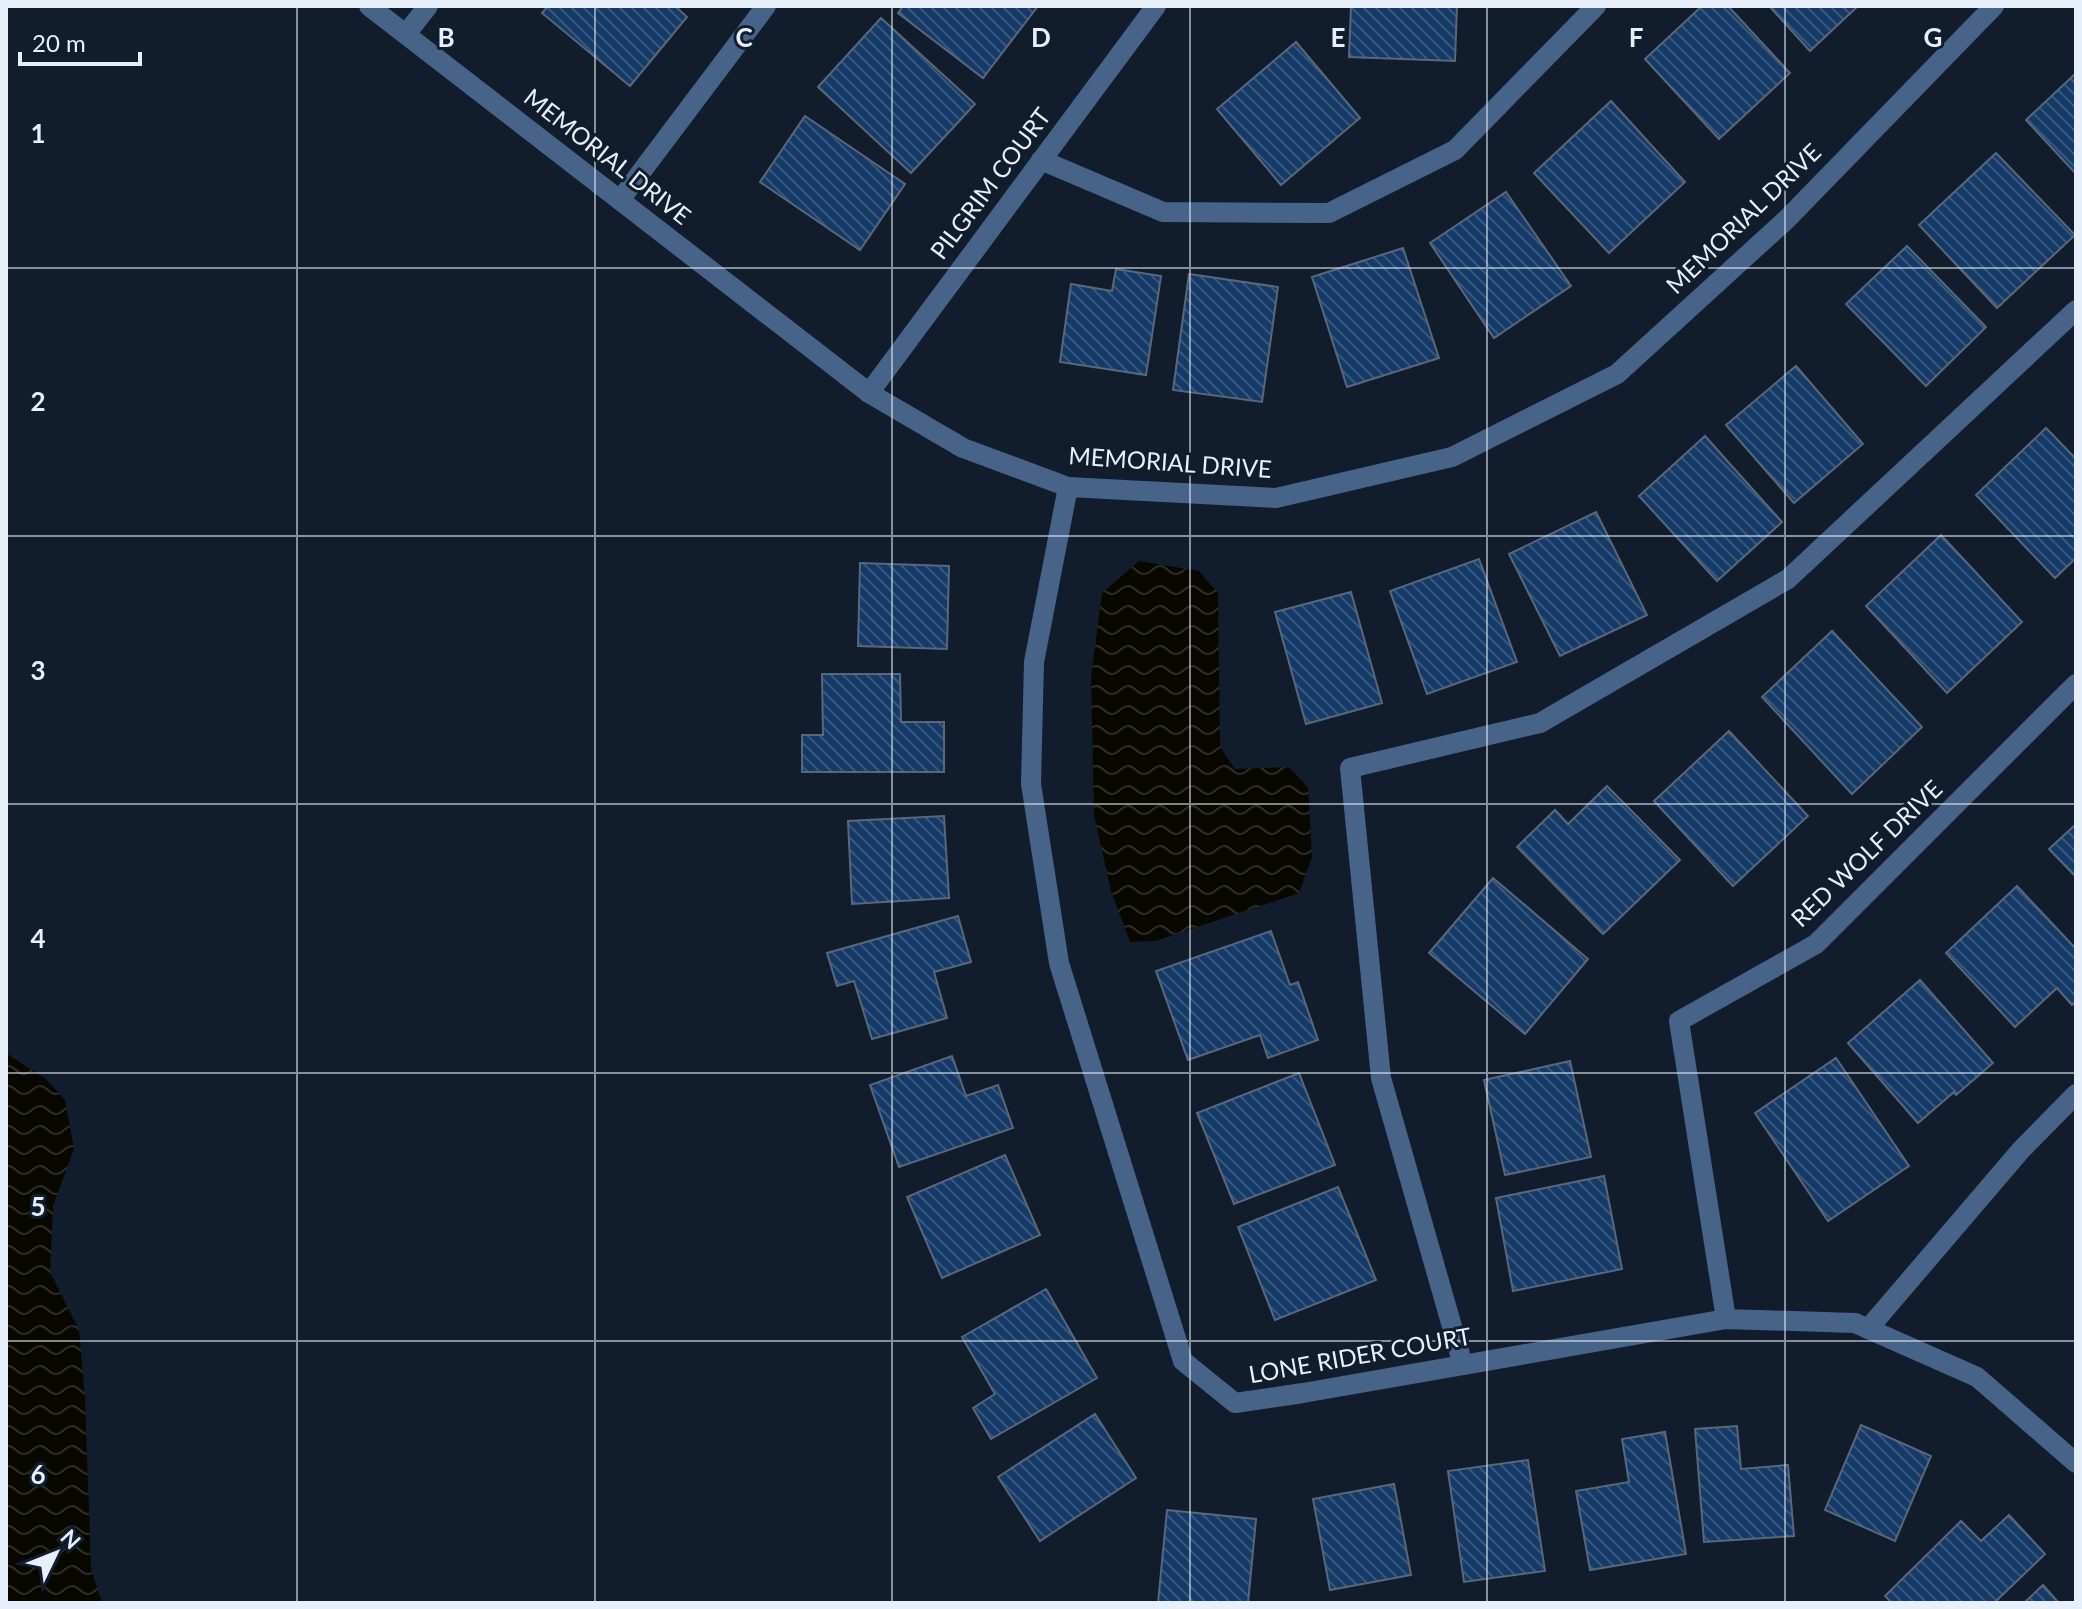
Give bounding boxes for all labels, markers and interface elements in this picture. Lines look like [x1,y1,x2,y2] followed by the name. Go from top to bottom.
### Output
[20,16,140,66] scale bar
[437,21,455,53] text: B
[735,21,753,53] text: C
[1031,21,1051,53] text: D
[1331,21,1345,53] text: E
[1629,21,1643,53] text: F
[1924,21,1942,53] text: G
[32,28,86,57] text: 20 m
[519,82,697,230] street label: MEMORIAL DRIVE
[924,102,1056,264] street label: PILGRIM COURT
[30,117,46,149] text: 1
[1660,137,1826,299] street label: MEMORIAL DRIVE
[30,385,46,417] text: 2
[1068,440,1273,483] street label: MEMORIAL DRIVE
[30,654,46,686] text: 3
[1785,774,1947,932] street label: RED WOLF DRIVE
[30,922,46,954] text: 4
[30,1190,46,1222] text: 5
[1246,1321,1473,1388] street label: LONE RIDER COURT
[30,1458,46,1490] text: 6
[16,1513,96,1593] north arrow
[55,1524,87,1554] text: N

